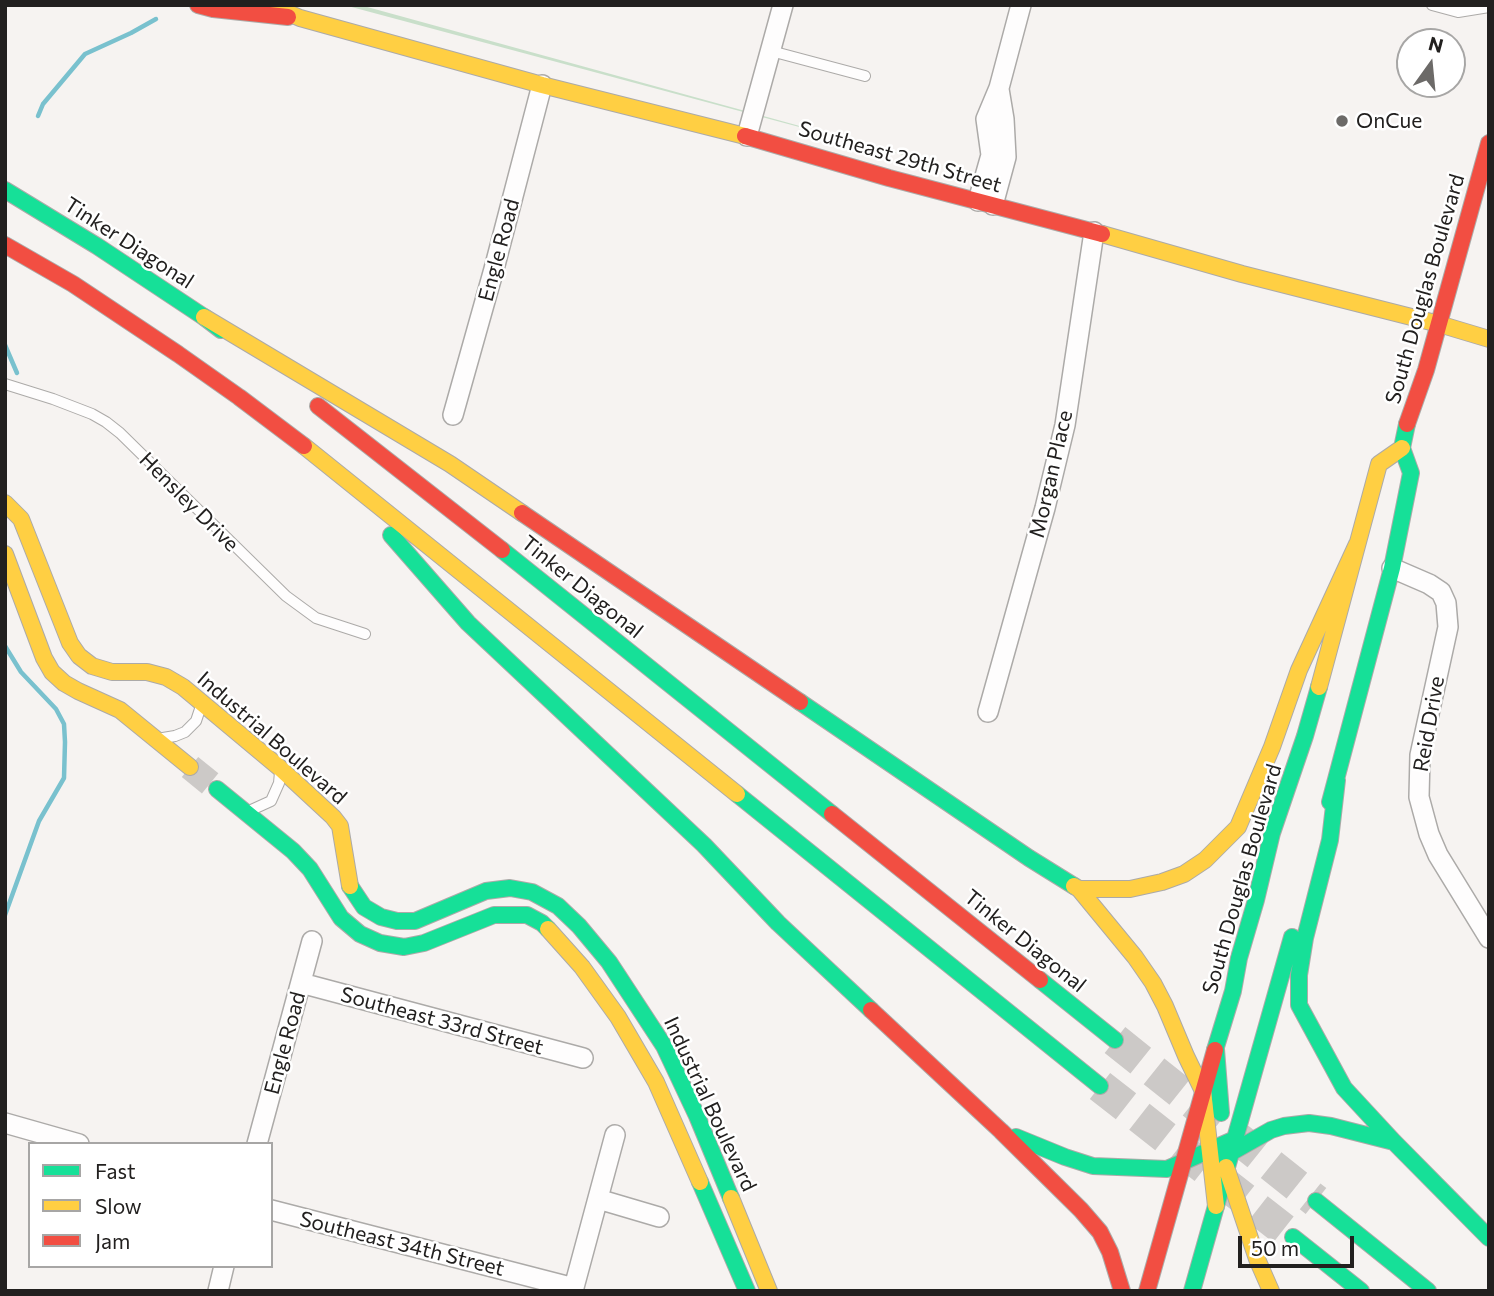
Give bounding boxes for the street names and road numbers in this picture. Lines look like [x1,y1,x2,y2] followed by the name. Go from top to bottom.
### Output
[796,116,1004,198] street label: Southeast 29th Street
[1380,171,1470,407] street label: South Douglas Boulevard
[60,192,198,294] street label: Tinker Diagonal
[473,196,525,304] street label: Engle Road
[1024,408,1078,540] street label: Morgan Place
[134,447,244,557] street label: Hensley Drive
[516,530,648,644] street label: Tinker Diagonal
[192,666,352,810] street label: Industrial Boulevard
[1408,674,1450,774] street label: Reid Drive
[1197,761,1287,997] street label: South Douglas Boulevard
[959,884,1091,998] street label: Tinker Diagonal
[338,982,546,1060] street label: Southeast 33rd Street
[259,989,311,1097] street label: Engle Road
[659,1013,761,1195] street label: Industrial Boulevard
[297,1206,507,1282] street label: Southeast 34th Street

